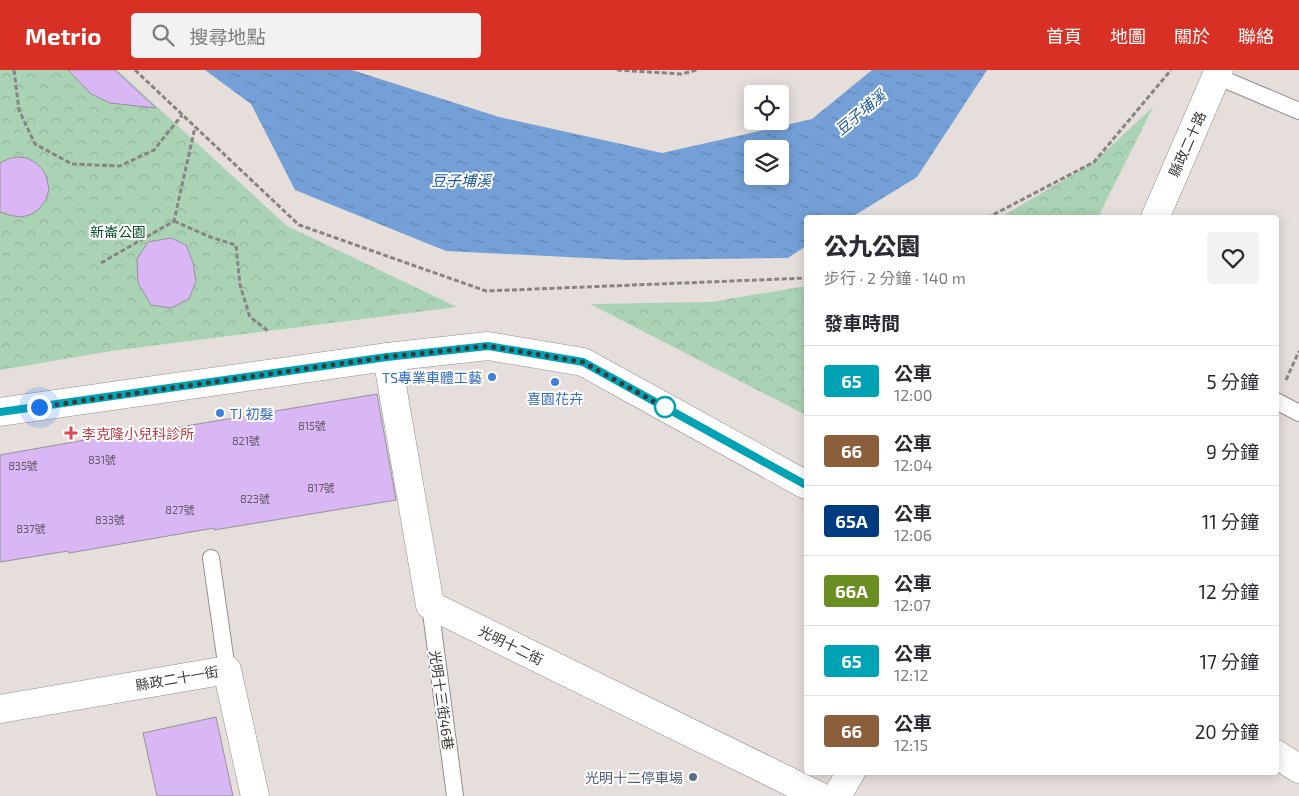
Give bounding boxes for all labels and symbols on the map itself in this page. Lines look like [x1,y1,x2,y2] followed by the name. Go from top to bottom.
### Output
[831,85,890,138] water label: 豆子埔溪
[1165,109,1209,179] street label: 縣政二十路
[431,171,493,189] water label: 豆子埔溪
[90,223,146,240] park label: 新崙公園
[382,369,482,386] place label: TS專業車體工藝
[486,371,498,383] marker: TS專業車體工藝
[549,376,561,388] marker: 喜園花卉
[527,390,583,407] place label: 喜園花卉
[27,395,52,420] your location
[654,396,676,418] unlabelled marker
[230,405,273,422] place label: TJ 初髮
[214,407,226,419] marker: TJ 初髮
[298,419,326,432] house number: 815號
[82,425,194,442] place label: 李克隆小兒科診所
[64,426,78,440] marker: 李克隆小兒科診所
[232,434,260,447] house number: 821號
[88,453,116,466] house number: 831號
[8,459,38,472] house number: 835號
[307,481,335,494] house number: 817號
[240,492,270,505] house number: 823號
[165,503,195,516] house number: 827號
[95,513,125,526] house number: 833號
[16,522,46,535] house number: 837號
[476,622,546,668] street label: 光明十二街
[427,649,457,751] street label: 光明十三街46巷
[134,662,220,694] street label: 縣政二十一街
[585,769,683,786] place label: 光明十二停車場
[687,771,699,783] marker: 光明十二停車場

